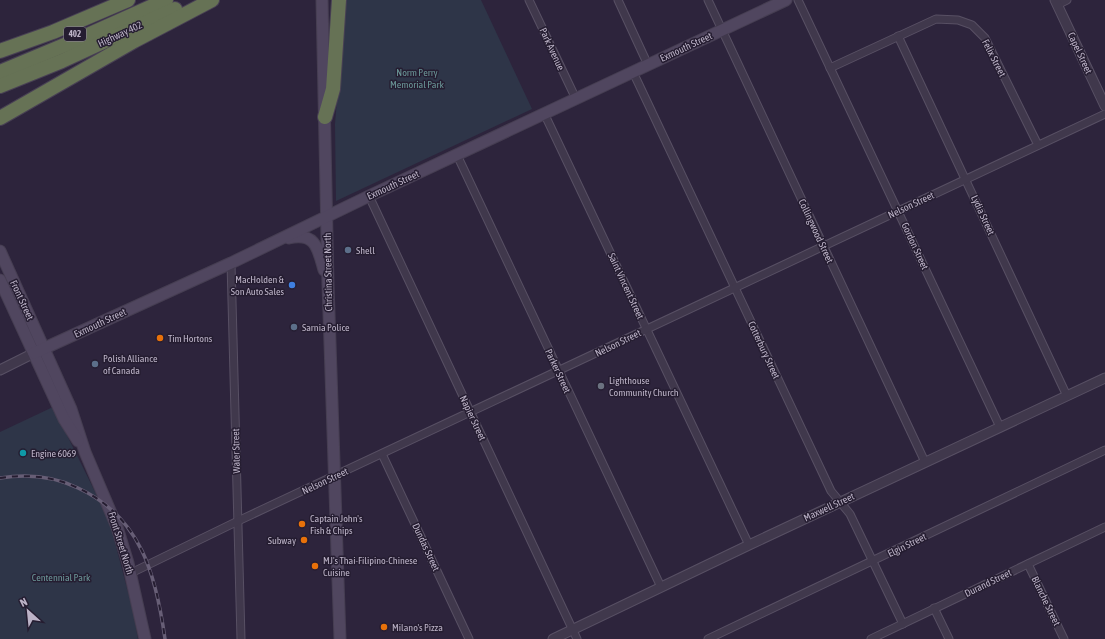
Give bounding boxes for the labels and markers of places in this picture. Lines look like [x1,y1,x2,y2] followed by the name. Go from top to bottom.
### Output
[343,245,353,255] marker: Shell
[356,245,375,256] place label: Shell
[231,274,285,297] place label: MacHolden & Son Auto Sales
[287,280,297,290] marker: MacHolden & Son Auto Sales
[289,322,299,332] marker: Sarnia Police
[302,322,350,333] place label: Sarnia Police
[155,333,165,343] marker: Tim Hortons
[168,333,213,344] place label: Tim Hortons
[103,353,158,376] place label: Polish Alliance of Canada
[90,359,100,369] marker: Polish Alliance of Canada
[609,375,679,398] place label: Lighthouse Community Church
[596,381,606,391] marker: Lighthouse Community Church
[18,448,28,458] marker: Engine 6069
[31,448,77,459] place label: Engine 6069
[310,513,363,536] place label: Captain John's Fish & Chips
[297,519,307,529] marker: Captain John's Fish & Chips
[268,535,296,546] place label: Subway
[299,535,309,545] marker: Subway
[323,555,418,578] place label: MJ's Thai-Filipino-Chinese Cuisine
[310,561,320,571] marker: MJ's Thai-Filipino-Chinese Cuisine
[379,622,389,632] marker: Milano's Pizza
[392,622,443,633] place label: Milano's Pizza

